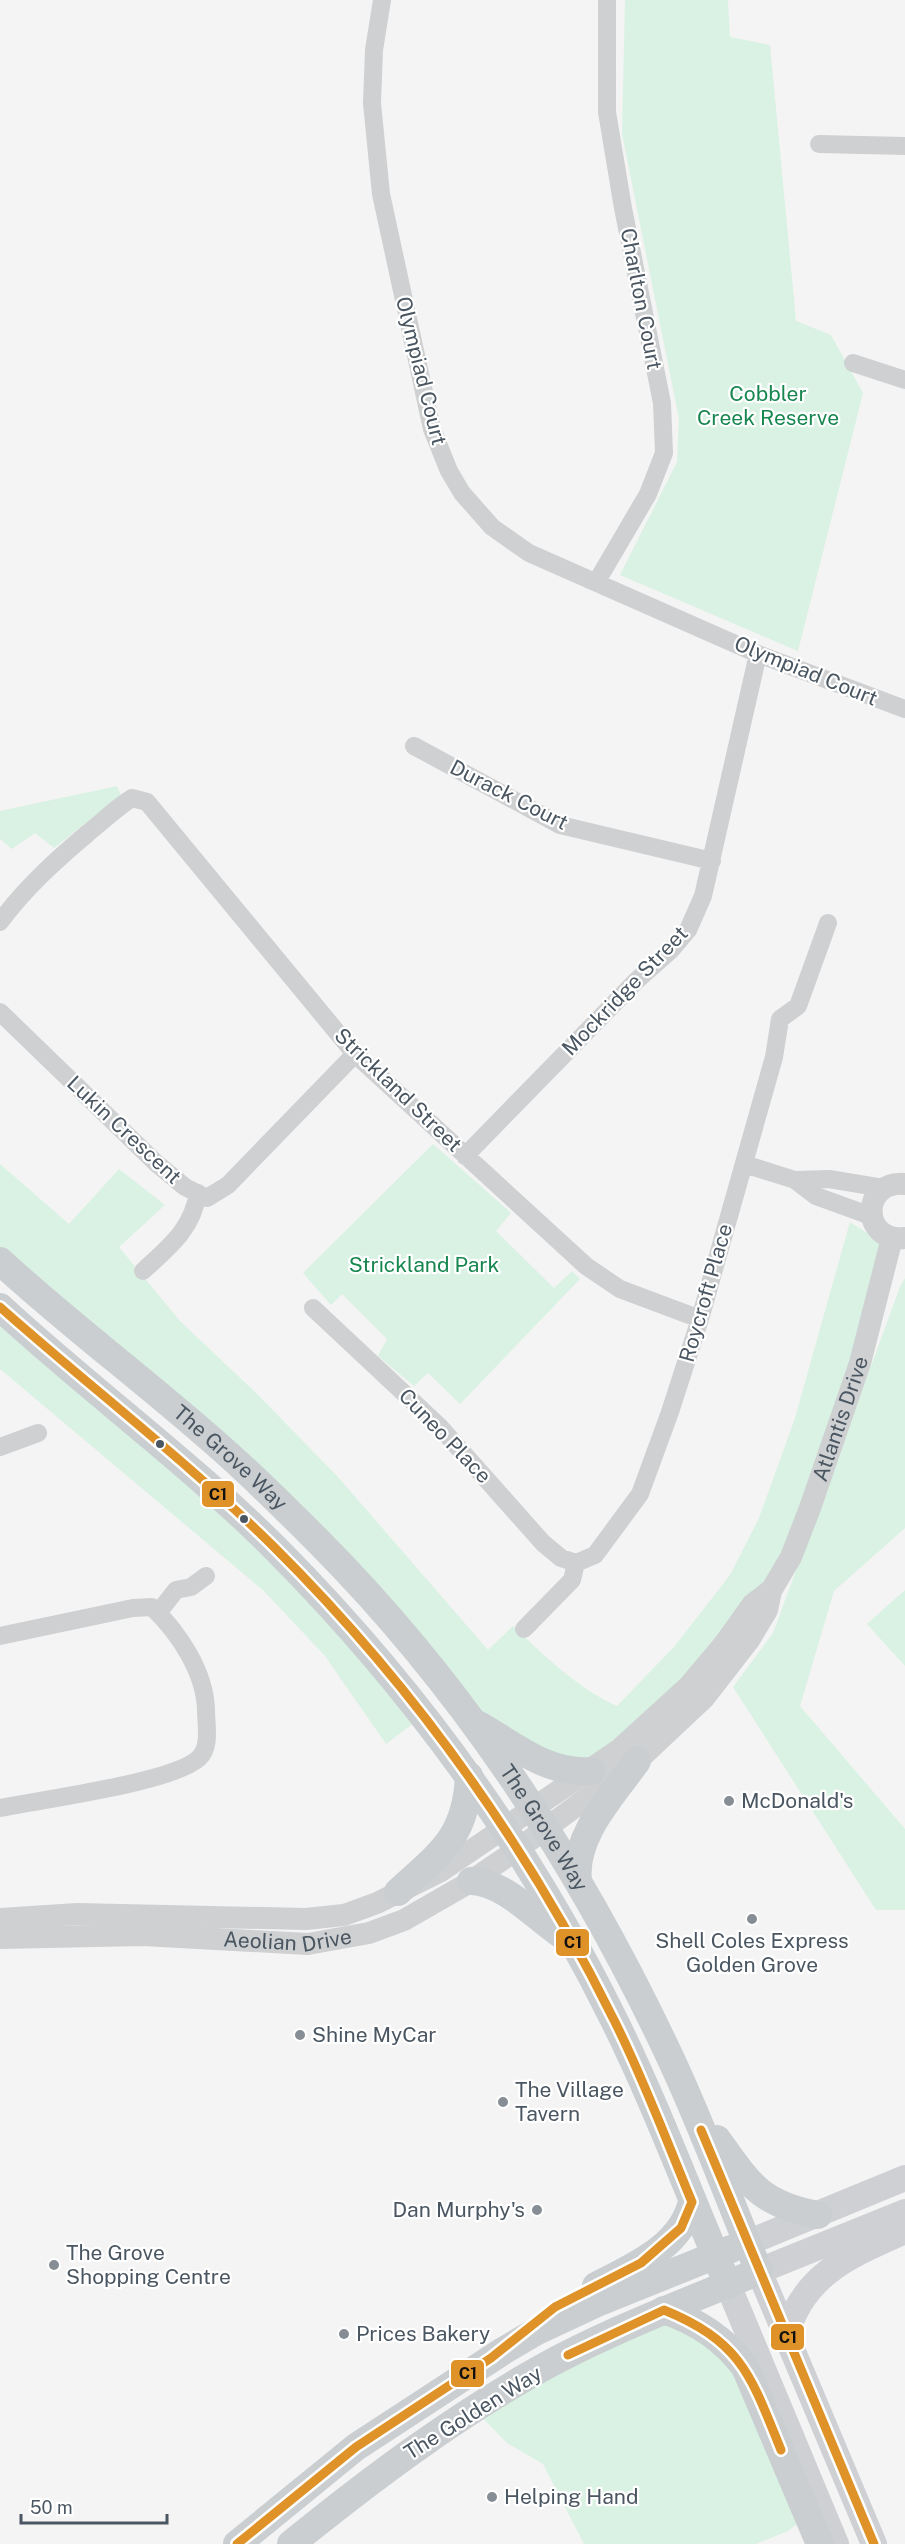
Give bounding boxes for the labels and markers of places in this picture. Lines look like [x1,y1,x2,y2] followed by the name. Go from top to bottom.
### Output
[154,1438,166,1450] unlabelled marker
[238,1513,250,1525] unlabelled marker
[741,1788,853,1813] place label: McDonald's
[722,1794,736,1808] marker: McDonald's
[745,1912,759,1926] marker: Shell Coles Express Golden Grove
[655,1928,849,1977] place label: Shell Coles Express Golden Grove
[312,2022,436,2047] place label: Shine MyCar
[293,2028,307,2042] marker: Shine MyCar
[515,2077,624,2126] place label: The Village Tavern
[496,2095,510,2109] marker: The Village Tavern
[393,2197,525,2222] place label: Dan Murphy's
[530,2203,544,2217] marker: Dan Murphy's
[66,2240,231,2289] place label: The Grove Shopping Centre
[47,2258,61,2272] marker: The Grove Shopping Centre
[356,2321,490,2346] place label: Prices Bakery
[337,2327,351,2341] marker: Prices Bakery
[504,2484,639,2509] place label: Helping Hand
[485,2490,499,2504] marker: Helping Hand

